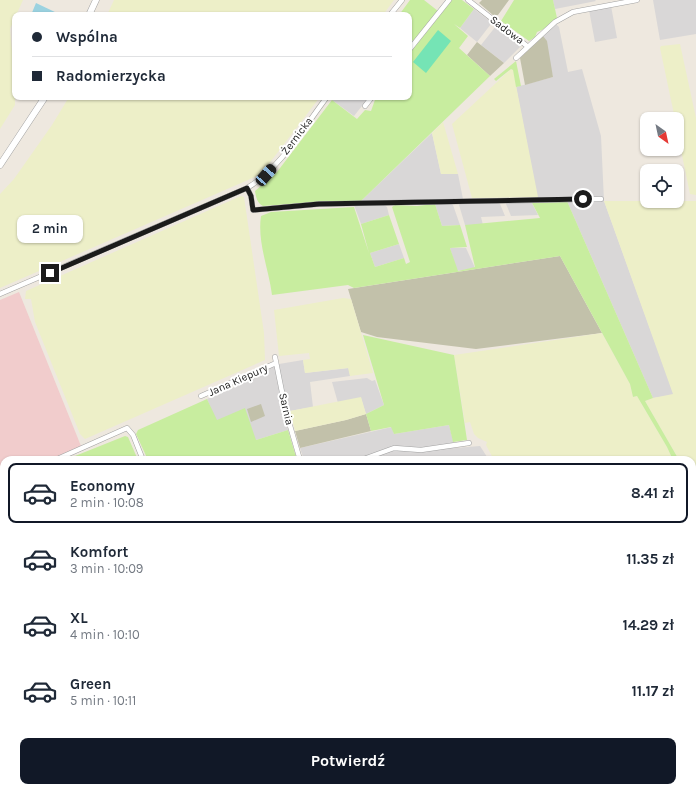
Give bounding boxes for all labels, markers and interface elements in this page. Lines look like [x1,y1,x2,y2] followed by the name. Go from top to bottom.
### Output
[487,13,527,47] street label: Sadowa
[56,28,118,46] text: Wspólna
[56,67,166,85] text: Radomierzycka
[640,112,684,156] north arrow
[640,112,684,208] map controls
[278,114,315,157] street label: Żernicka
[254,162,278,188] car
[640,164,684,208] button: locate
[574,190,592,208] route start
[17,215,83,243] callout: 2 min
[32,221,68,236] text: 2 min
[41,264,59,282] route end
[206,361,270,399] street label: Jana Kiepury
[276,392,296,426] street label: Sarnia
[22,475,58,511] icon: car
[70,477,135,495] text: Economy
[631,484,674,502] text: 8.41 zł
[70,495,144,510] text: 2 min · 10:08
[22,541,58,577] icon: car
[70,543,128,561] text: Komfort
[626,550,674,568] text: 11.35 zł
[70,561,143,576] text: 3 min · 10:09
[22,607,58,643] icon: car
[70,609,88,627] text: XL
[622,616,674,634] text: 14.29 zł
[70,627,140,642] text: 4 min · 10:10
[22,673,58,709] icon: car
[70,675,111,693] text: Green
[631,682,674,700] text: 11.17 zł
[70,693,136,708] text: 5 min · 10:11
[20,738,676,784] button: Potwierdź

